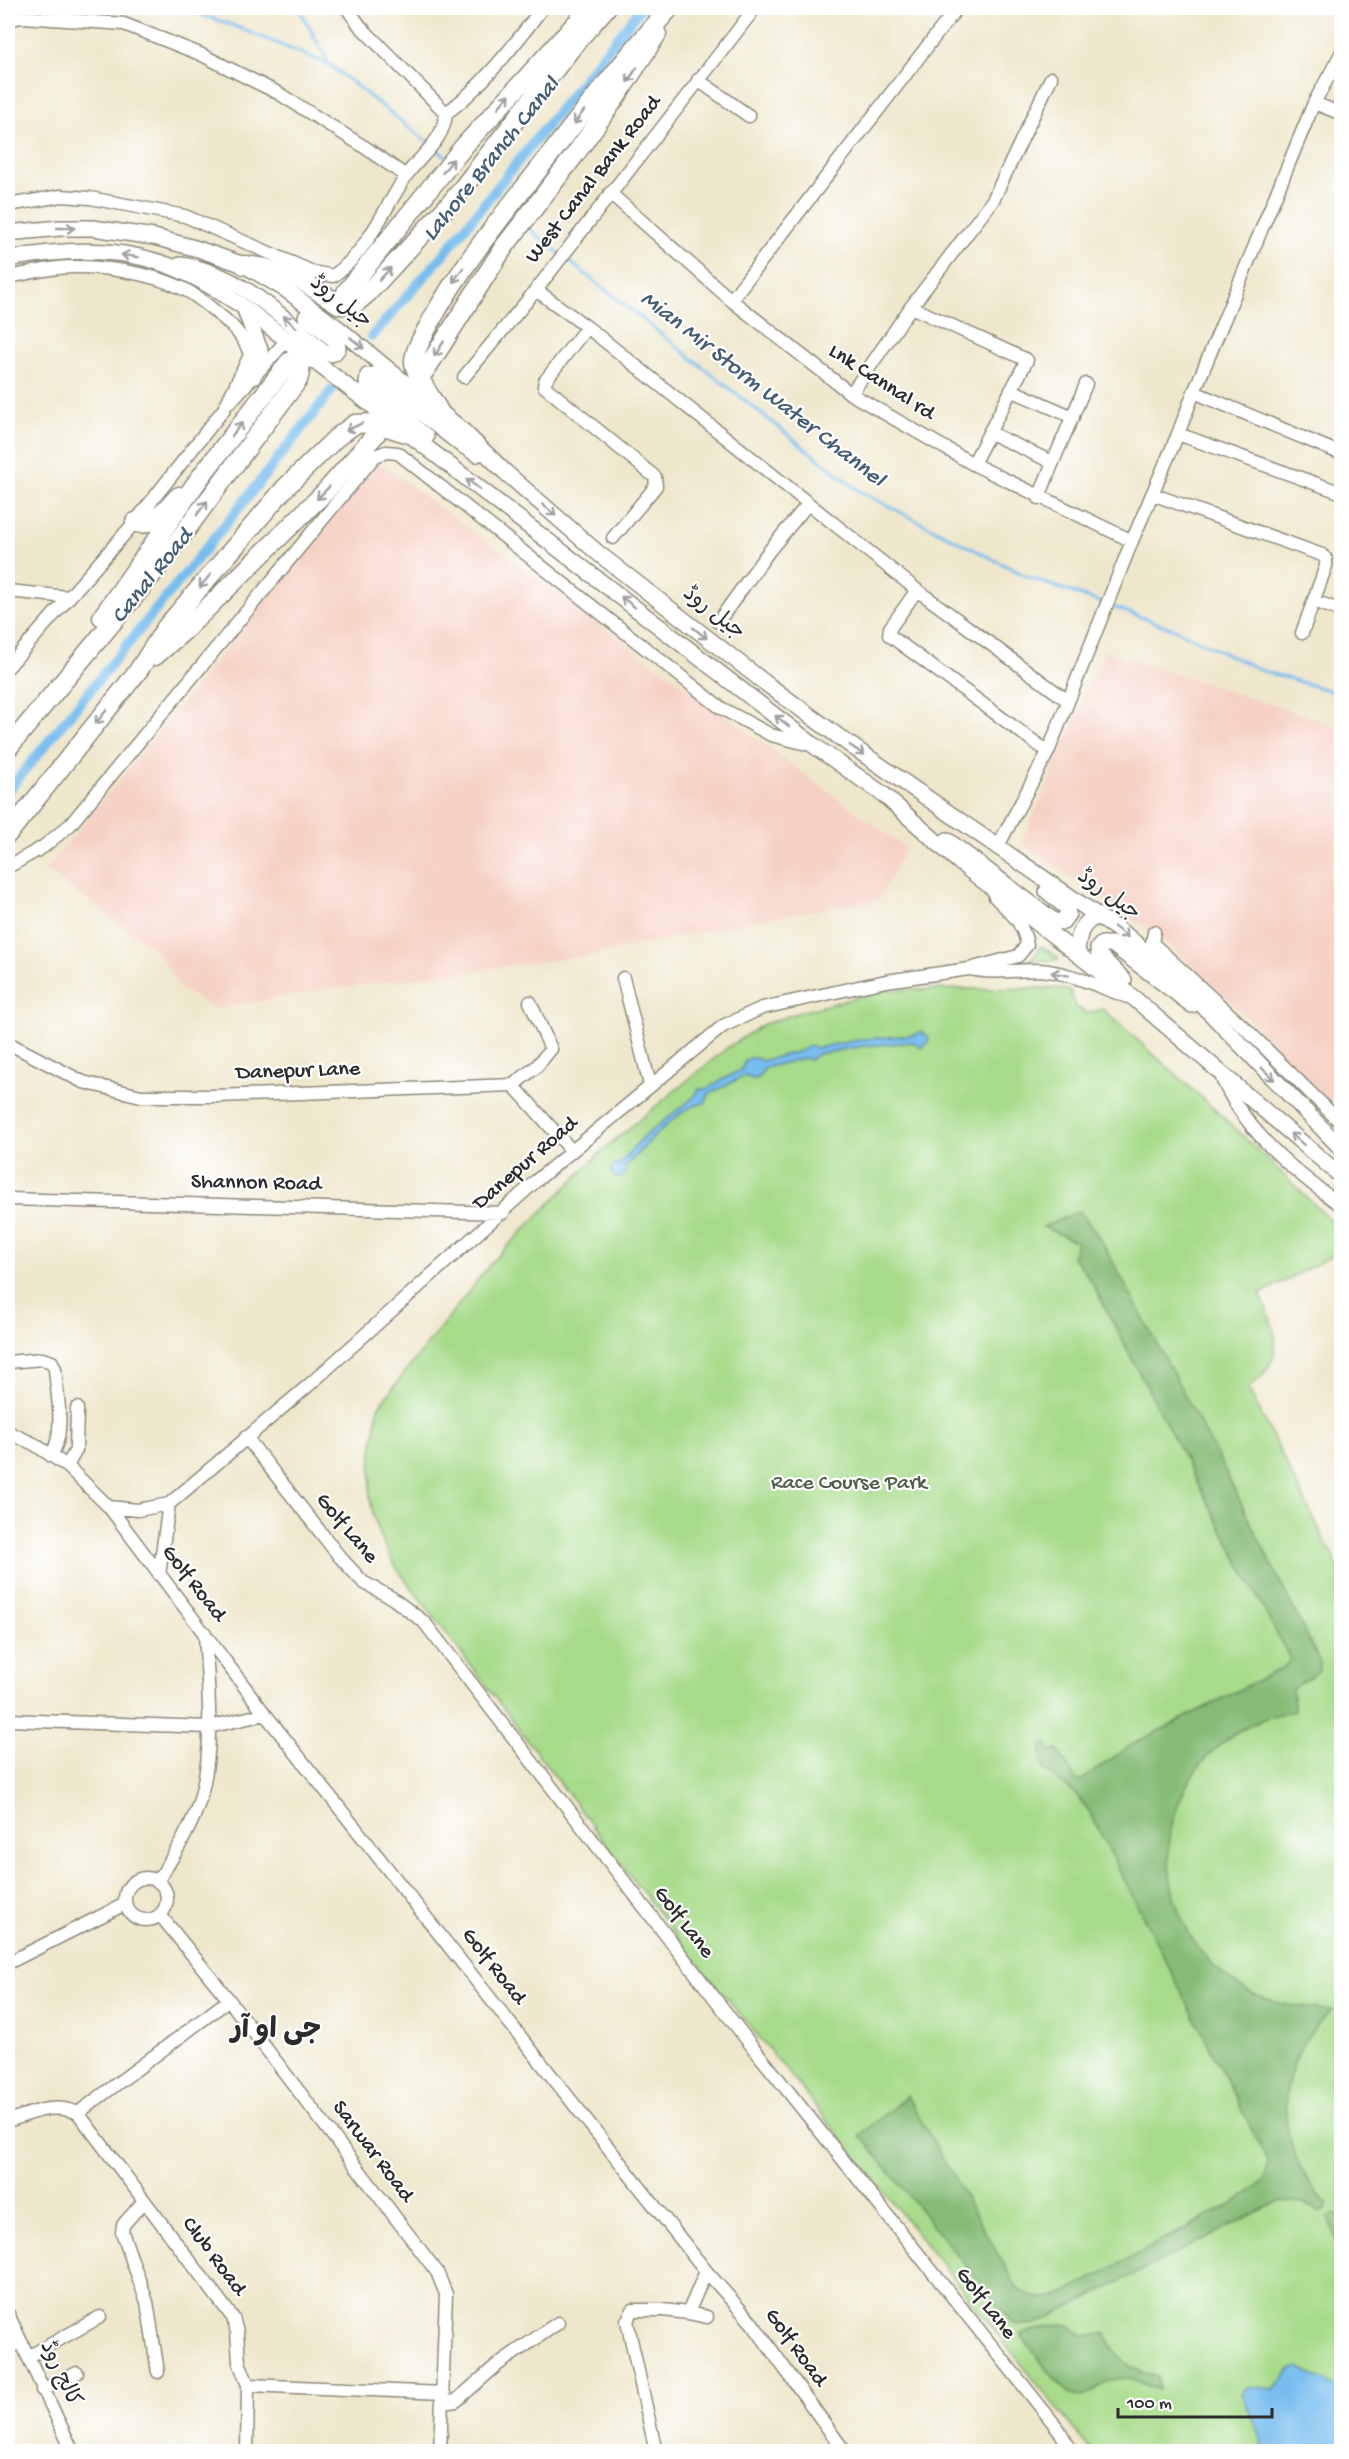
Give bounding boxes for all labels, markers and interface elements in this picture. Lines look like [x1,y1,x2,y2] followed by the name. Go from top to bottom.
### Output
[625,66,637,83] one-way arrow
[417,71,568,248] water label: Lahore Branch Canal
[520,89,669,269] street label: West Canal Bank Road
[497,94,511,109] one-way arrow
[572,109,585,125] one-way arrow
[442,158,455,174] one-way arrow
[55,222,75,234] one-way arrow
[120,250,140,261] one-way arrow
[378,267,392,282] one-way arrow
[452,267,464,283] one-way arrow
[304,270,377,335] street label: جیل روڈ
[634,285,892,496] water label: Mian Mir Storm Water Channel
[283,316,298,330] one-way arrow
[349,337,365,350] one-way arrow
[823,339,941,428] street label: Lnk Cannal rd
[433,341,446,358] one-way arrow
[345,421,363,433] one-way arrow
[231,422,243,438] one-way arrow
[465,478,481,490] one-way arrow
[316,486,330,501] one-way arrow
[195,500,208,516] one-way arrow
[541,503,556,517] one-way arrow
[106,521,202,631] water label: Canal Road
[198,573,211,589] one-way arrow
[677,581,750,646] street label: جیل روڈ
[620,596,636,609] one-way arrow
[692,627,708,640] one-way arrow
[95,708,108,724] one-way arrow
[774,715,790,728] one-way arrow
[848,744,864,756] one-way arrow
[1071,864,1145,928] street label: جیل روڈ
[1112,926,1128,938] one-way arrow
[1051,968,1070,979] one-way arrow
[233,1057,361,1087] street label: Danepur Lane
[1260,1067,1275,1082] one-way arrow
[467,1110,585,1218] street label: Danepur Road
[1290,1132,1305,1146] one-way arrow
[191,1170,323,1198] street label: Shannon Road
[771,1471,929,1497] park label: Race Course Park
[309,1488,383,1570] street label: Golf Lane
[155,1540,232,1629] street label: Golf Road
[647,1882,720,1965] street label: Golf Lane
[455,1923,532,2012] street label: Golf Road
[228,2012,321,2048] district label: جی او آر
[325,2096,420,2210] street label: Sarwar Road
[175,2212,252,2303] street label: Club Road
[949,2263,1022,2346] street label: Golf Lane
[758,2304,833,2394] street label: Golf Road
[33,2337,86,2411] street label: کالج روڈ
[1118,2381,1272,2419] scale bar
[1126,2394,1172,2415] text: 100 m

